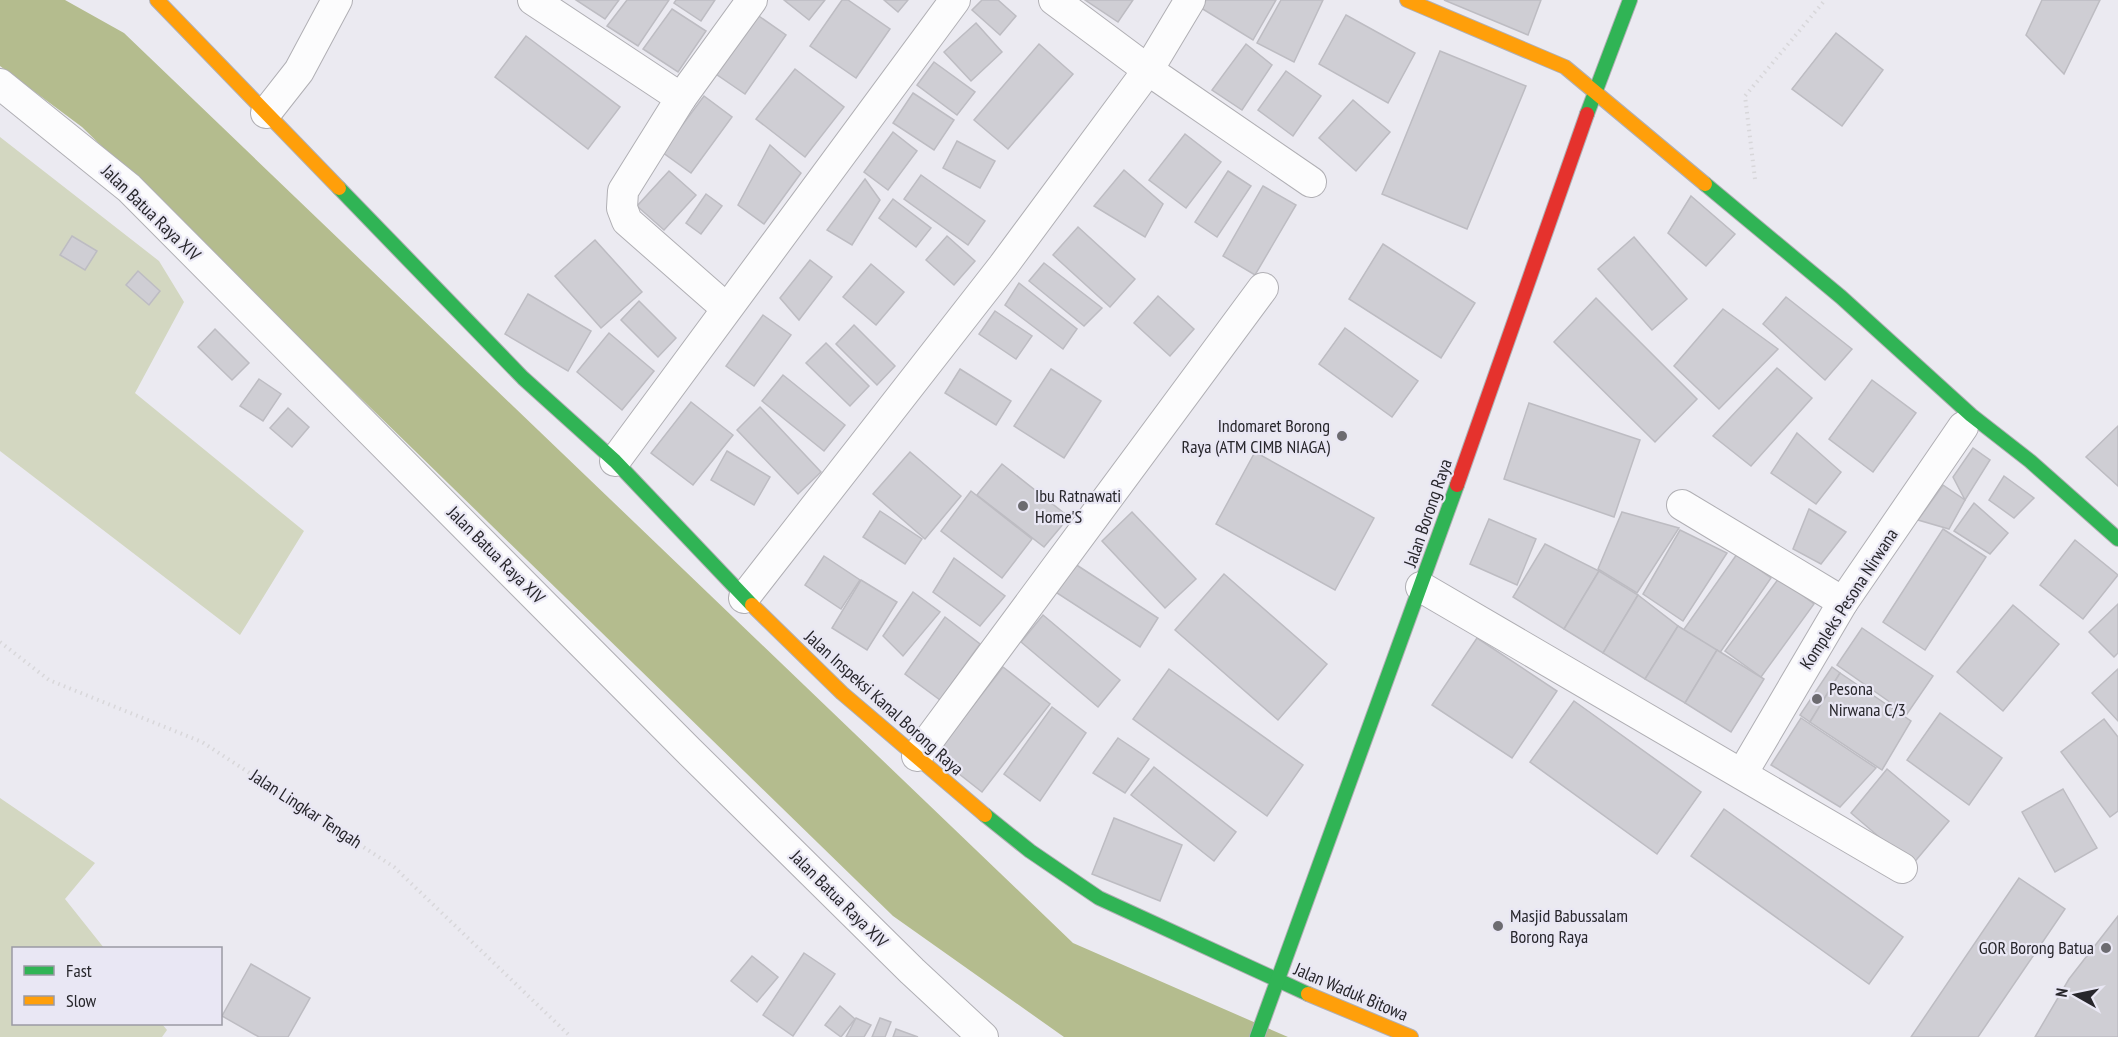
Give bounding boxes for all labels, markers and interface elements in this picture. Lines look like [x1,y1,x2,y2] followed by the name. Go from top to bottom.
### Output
[96,159,206,266] street label: Jalan Batua Raya XIV
[1182,414,1331,458] place label: Indomaret Borong Raya (ATM CIMB NIAGA)
[1335,429,1349,443] marker: Indomaret Borong Raya (ATM CIMB NIAGA)
[1398,456,1457,571] street label: Jalan Borong Raya
[1035,484,1121,528] place label: Ibu Ratnawati Home'S
[1016,499,1030,513] marker: Ibu Ratnawati Home'S
[442,500,551,609] street label: Jalan Batua Raya XIV
[1794,524,1903,673] street label: Kompleks Pesona Nirwana
[799,625,969,780] street label: Jalan Inspeksi Kanal Borong Raya
[1829,677,1906,721] place label: Pesona Nirwana C/3
[1810,692,1824,706] marker: Pesona Nirwana C/3
[245,763,366,853] street label: Jalan Lingkar Tengah
[785,844,894,953] street label: Jalan Batua Raya XIV
[1510,904,1628,948] place label: Masjid Babussalam Borong Raya
[1491,919,1505,933] marker: Masjid Babussalam Borong Raya
[1979,936,2094,959] place label: GOR Borong Batua
[2099,941,2113,955] marker: GOR Borong Batua
[12,947,222,1025] legend
[1290,957,1412,1026] street label: Jalan Waduk Bitowa
[66,959,92,982] text: Fast
[2046,965,2106,1025] north arrow
[2051,987,2072,998] text: N
[66,989,97,1012] text: Slow

